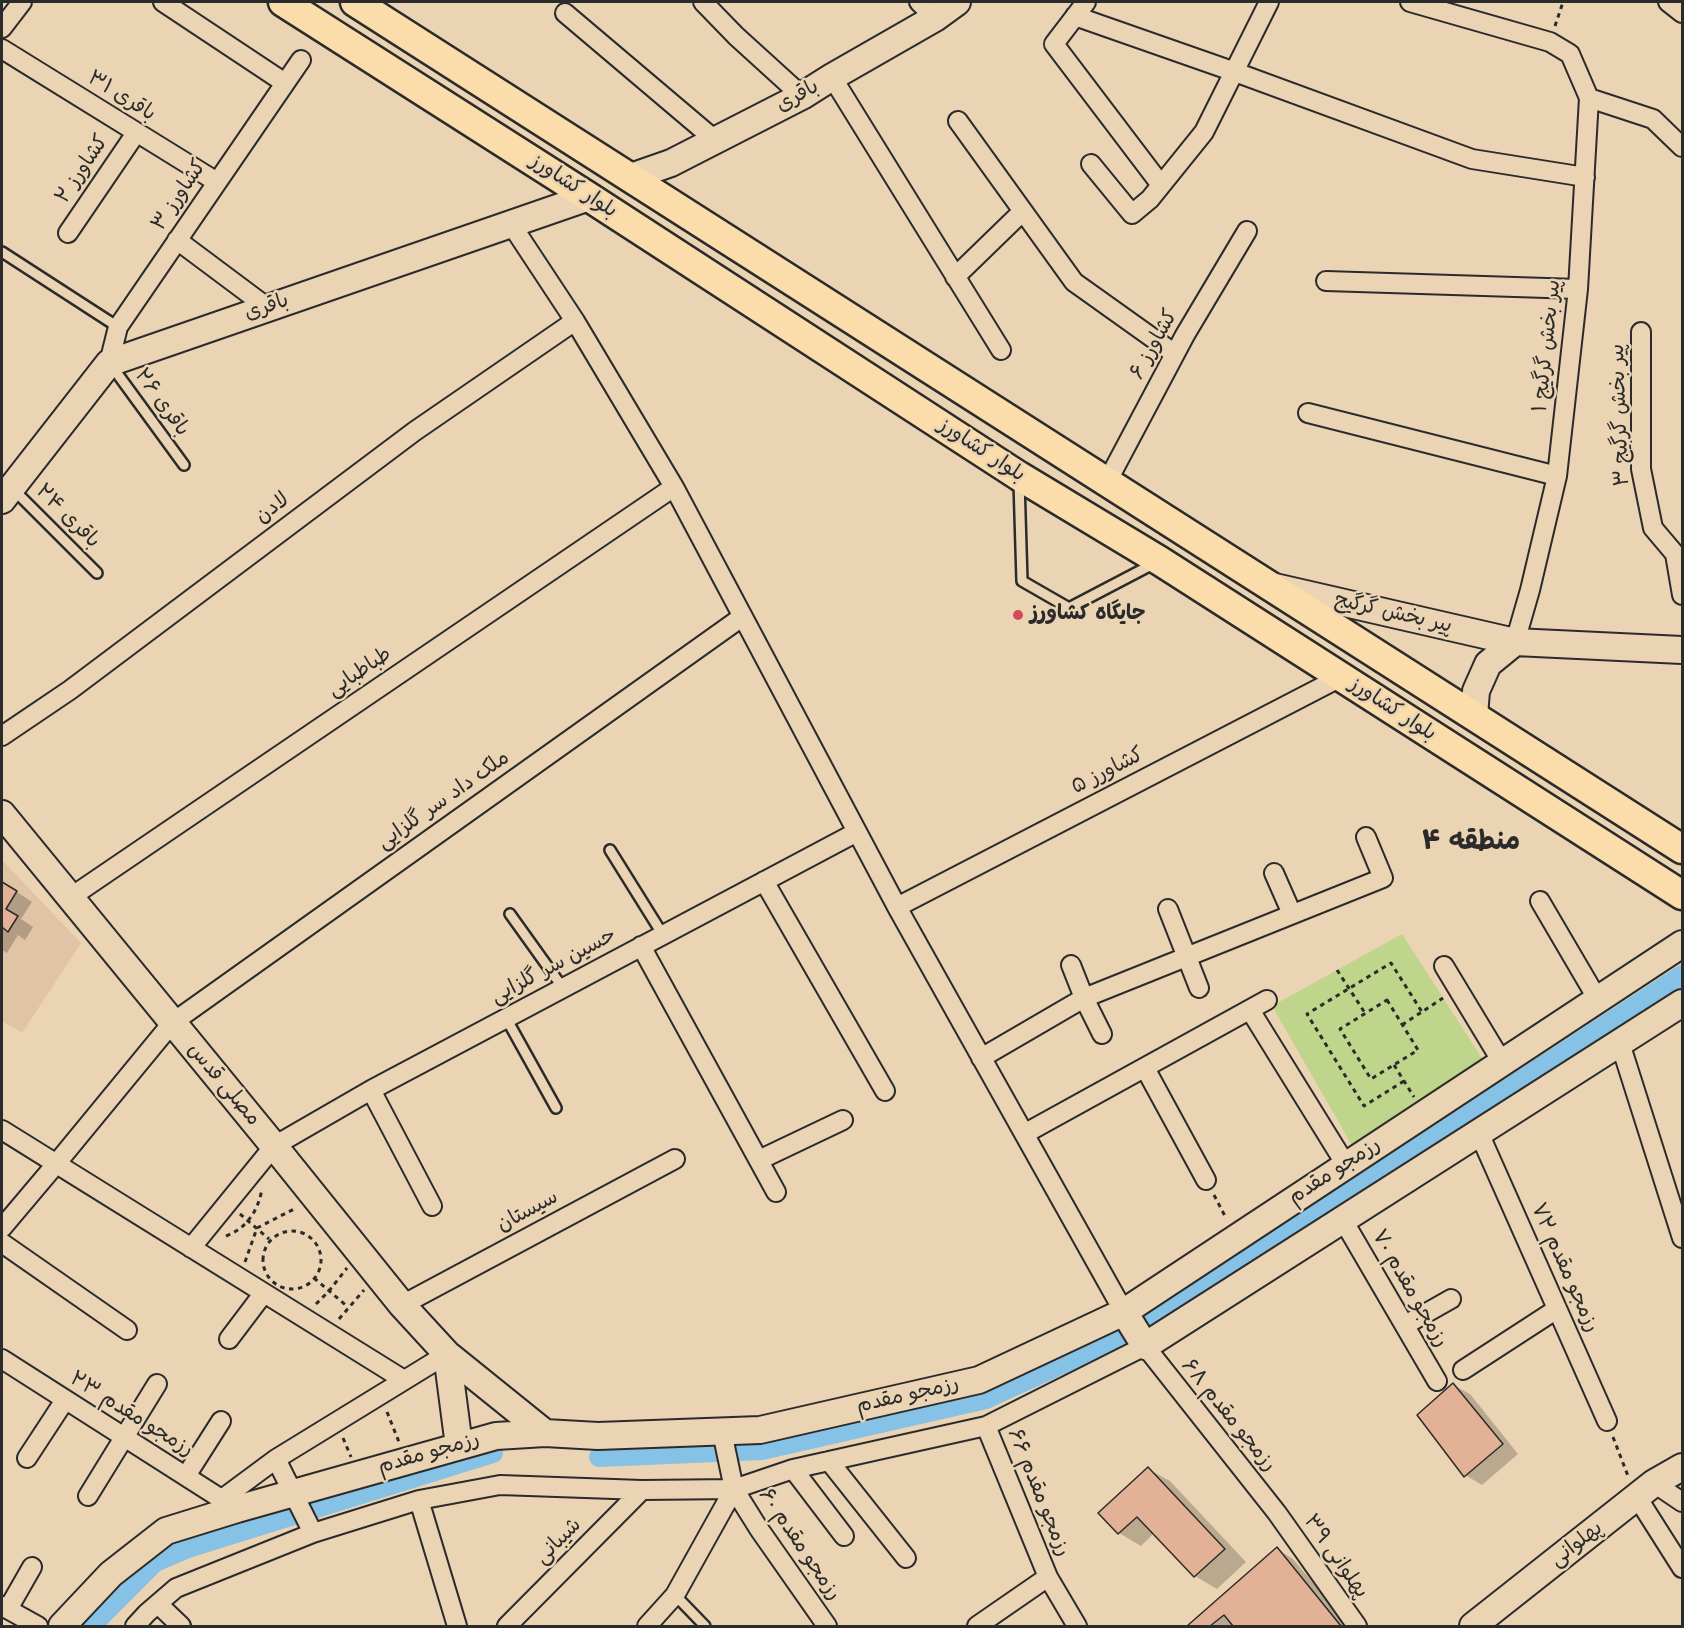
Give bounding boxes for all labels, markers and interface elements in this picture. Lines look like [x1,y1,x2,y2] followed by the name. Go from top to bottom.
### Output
[82,66,160,128] street label: باقری ۳۱
[772,75,824,119] street label: باقری
[51,131,115,209] street label: کشاورز ۲
[525,150,621,224] street label: بلوار کشاورز
[147,156,213,236] street label: کشاورز ۳
[1529,278,1567,414] street label: پیر بخش گرگیج ۱
[242,289,292,327] street label: باقری
[1126,306,1184,384] street label: کشاورز ۶
[1606,343,1636,487] street label: پیر بخش گرگیج ۳
[128,364,194,442] street label: باقری ۲۶
[933,414,1029,488] street label: بلوار کشاورز
[30,480,104,554] street label: باقری ۲۴
[251,488,295,530] street label: لادن
[1332,588,1454,640] street label: پیر بخش گرگیج
[1030,602,1146,628] place label: جایگاه کشاورز
[1011,608,1025,622] marker: جایگاه کشاورز
[323,642,397,704] street label: طباطبایی
[1344,673,1440,747] street label: بلوار کشاورز
[1068,743,1148,801] street label: کشاورز ۵
[373,746,515,856] street label: ملک داد سر گلزایی
[1422,827,1520,859] district label: منطقه ۴
[487,923,621,1011] street label: حسین سر گلزایی
[181,1038,265,1132] street label: مصلی قدس
[1284,1133,1386,1211] street label: رزمجو مقدم
[493,1185,563,1239] street label: سیستان
[1524,1199,1604,1337] street label: رزمجو مقدم ۷۲
[1365,1226,1453,1352] street label: رزمجو مقدم ۷۰
[1175,1355,1281,1477] street label: رزمجو مقدم ۶۸
[64,1367,198,1463] street label: رزمجو مقدم ۲۳
[854,1372,962,1420] street label: رزمجو مقدم
[1001,1425,1075,1561] street label: رزمجو مقدم ۶۶
[375,1427,483,1481] street label: رزمجو مقدم
[752,1484,846,1606] street label: رزمجو مقدم ۶۰
[1297,1510,1373,1604] street label: پهلوانی ۳۹
[531,1514,587,1570] street label: شیبانی
[1546,1517,1608,1573] street label: پهلوانی

